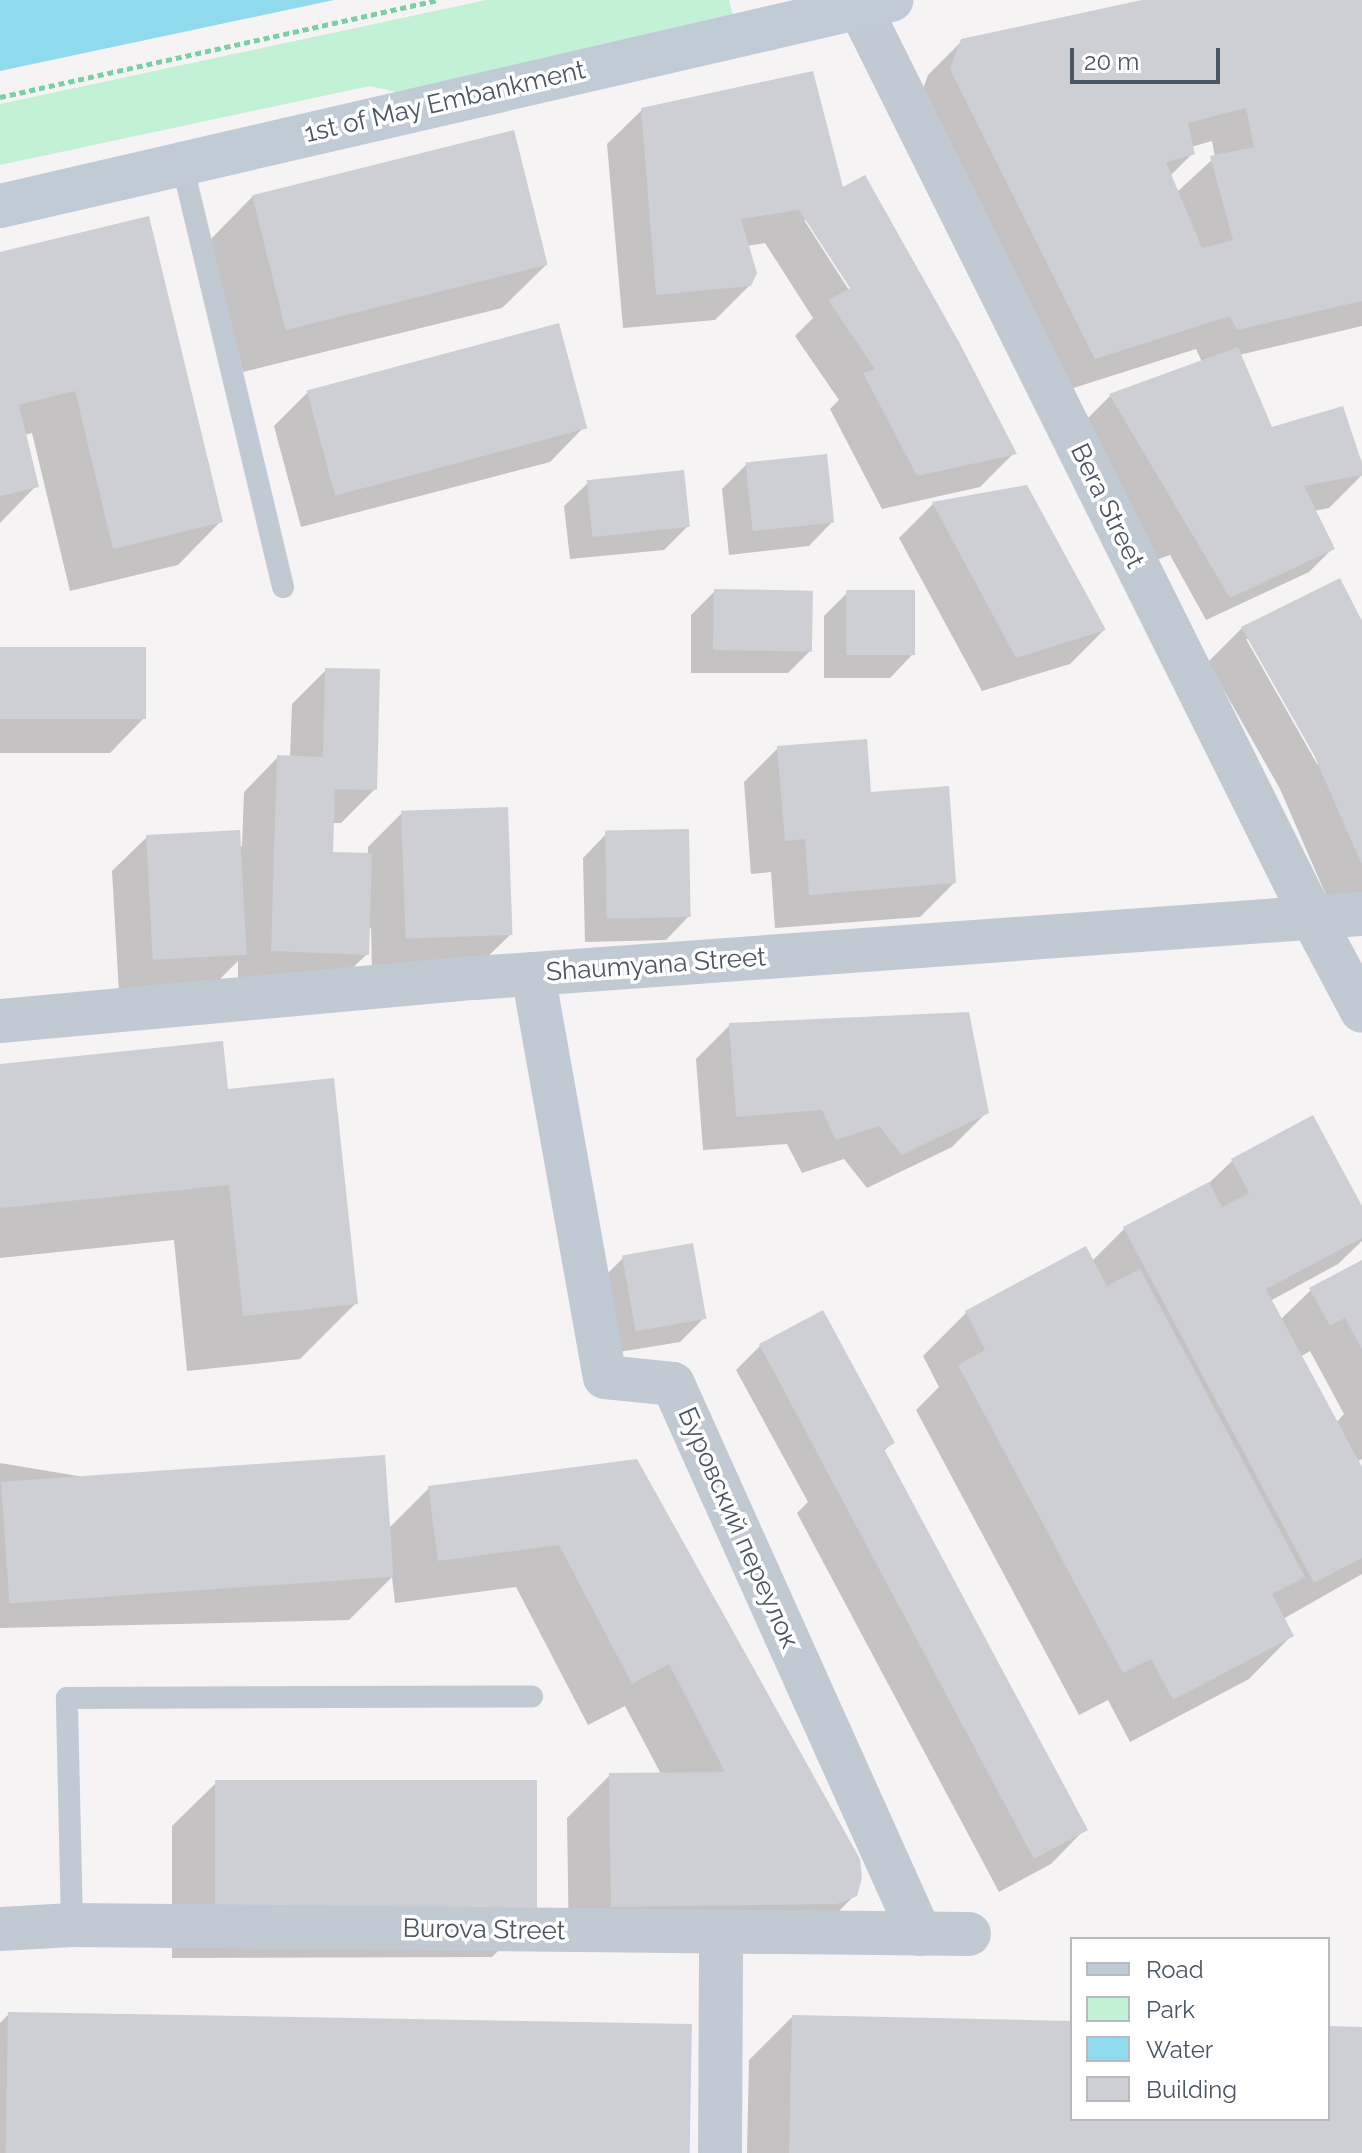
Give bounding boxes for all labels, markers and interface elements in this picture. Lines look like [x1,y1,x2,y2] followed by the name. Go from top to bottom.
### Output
[1074,32,1224,82] scale bar
[1084,47,1139,76] text: 20 m
[301,54,589,150] street label: 1st of May Embankment
[1063,439,1151,573] street label: Bera Street
[545,942,767,988] street label: Shaumyana Street
[671,1403,805,1653] street label: Буровский переулок
[402,1913,566,1947] street label: Burova Street
[1070,1937,1330,2121] legend
[1146,1955,1204,1984] text: Road
[1146,1995,1195,2024] text: Park
[1146,2035,1213,2064] text: Water
[1146,2075,1237,2104] text: Building

